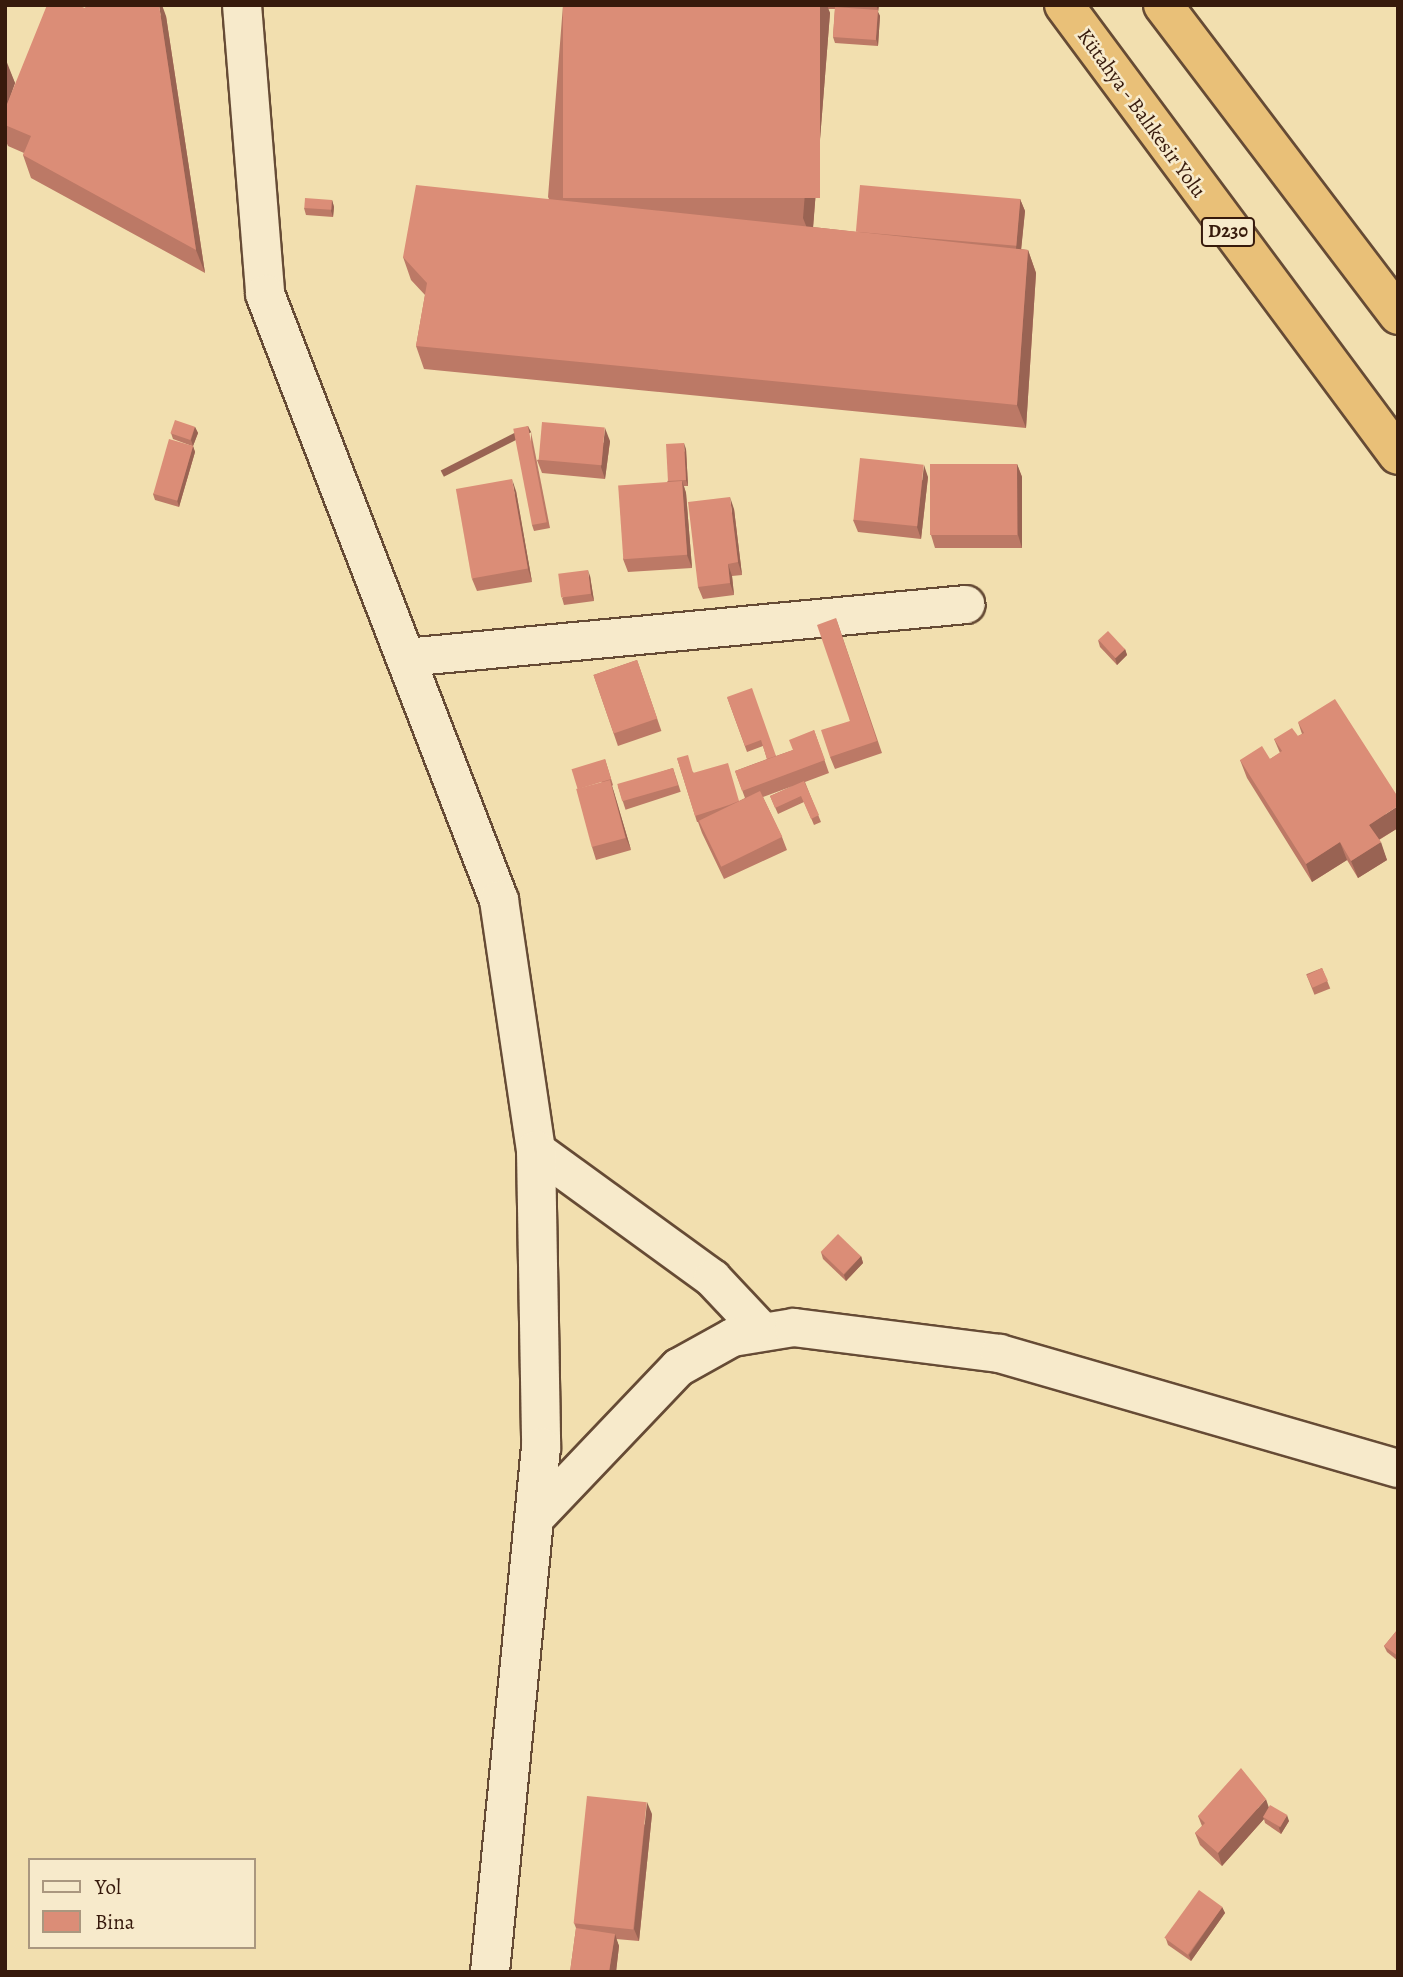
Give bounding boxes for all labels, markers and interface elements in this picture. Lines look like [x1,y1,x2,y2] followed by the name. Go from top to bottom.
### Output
[1072,23,1212,203] street label: Kütahya - Balıkesir Yolu
[1200,216,1256,248] road number: D230
[28,1858,256,1949] legend
[95,1873,121,1901] text: Yol
[95,1908,135,1936] text: Bina

